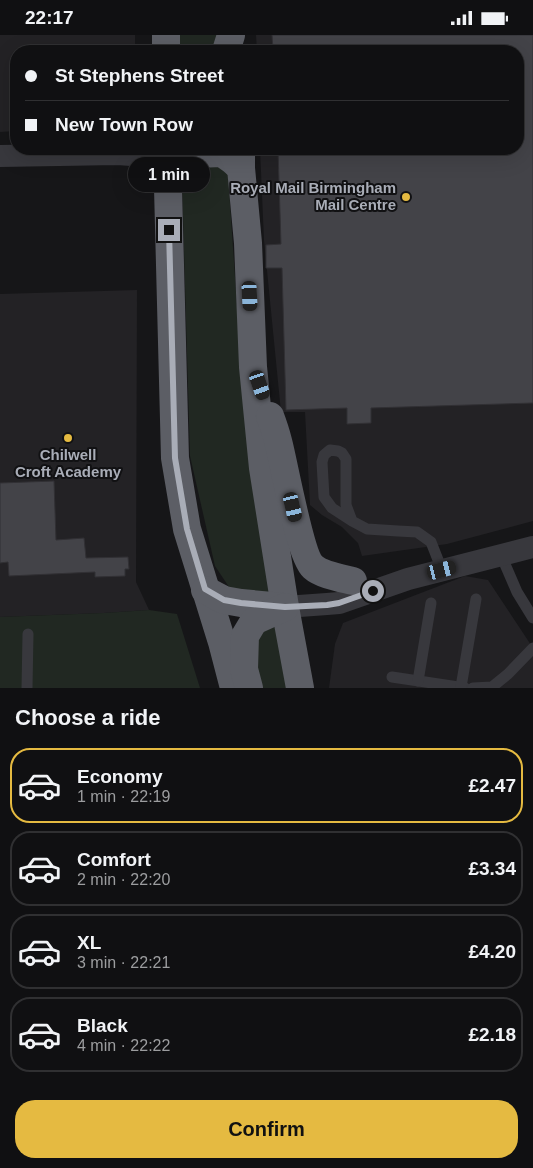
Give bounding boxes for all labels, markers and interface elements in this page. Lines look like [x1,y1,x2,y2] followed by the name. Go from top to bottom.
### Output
[25,7,74,28] text: 22:17
[55,65,224,86] text: St Stephens Street
[55,114,193,135] text: New Town Row
[128,157,210,193] callout: 1 min
[148,166,190,183] text: 1 min
[230,179,396,213] place label: Royal Mail Birmingham Mail Centre
[400,191,412,203] marker: Royal Mail Birmingham Mail Centre
[158,219,180,241] route end
[241,281,258,311] car
[248,368,271,402] car
[62,432,74,444] marker: Chilwell Croft Academy
[15,446,122,480] place label: Chilwell Croft Academy
[282,491,303,523] car
[425,559,458,581] car
[362,580,384,602] route start
[15,705,160,730] text: Choose a ride
[17,763,62,808] icon: car
[77,766,163,787] text: Economy
[468,775,516,796] text: £2.47
[77,788,170,805] text: 1 min · 22:19
[17,846,62,891] icon: car
[77,849,151,870] text: Comfort
[468,858,516,879] text: £3.34
[77,871,170,888] text: 2 min · 22:20
[17,929,62,974] icon: car
[77,932,101,953] text: XL
[468,941,516,962] text: £4.20
[77,954,170,971] text: 3 min · 22:21
[17,1012,62,1057] icon: car
[77,1015,128,1036] text: Black
[468,1024,516,1045] text: £2.18
[77,1037,170,1054] text: 4 min · 22:22
[15,1100,518,1158] button: Confirm

